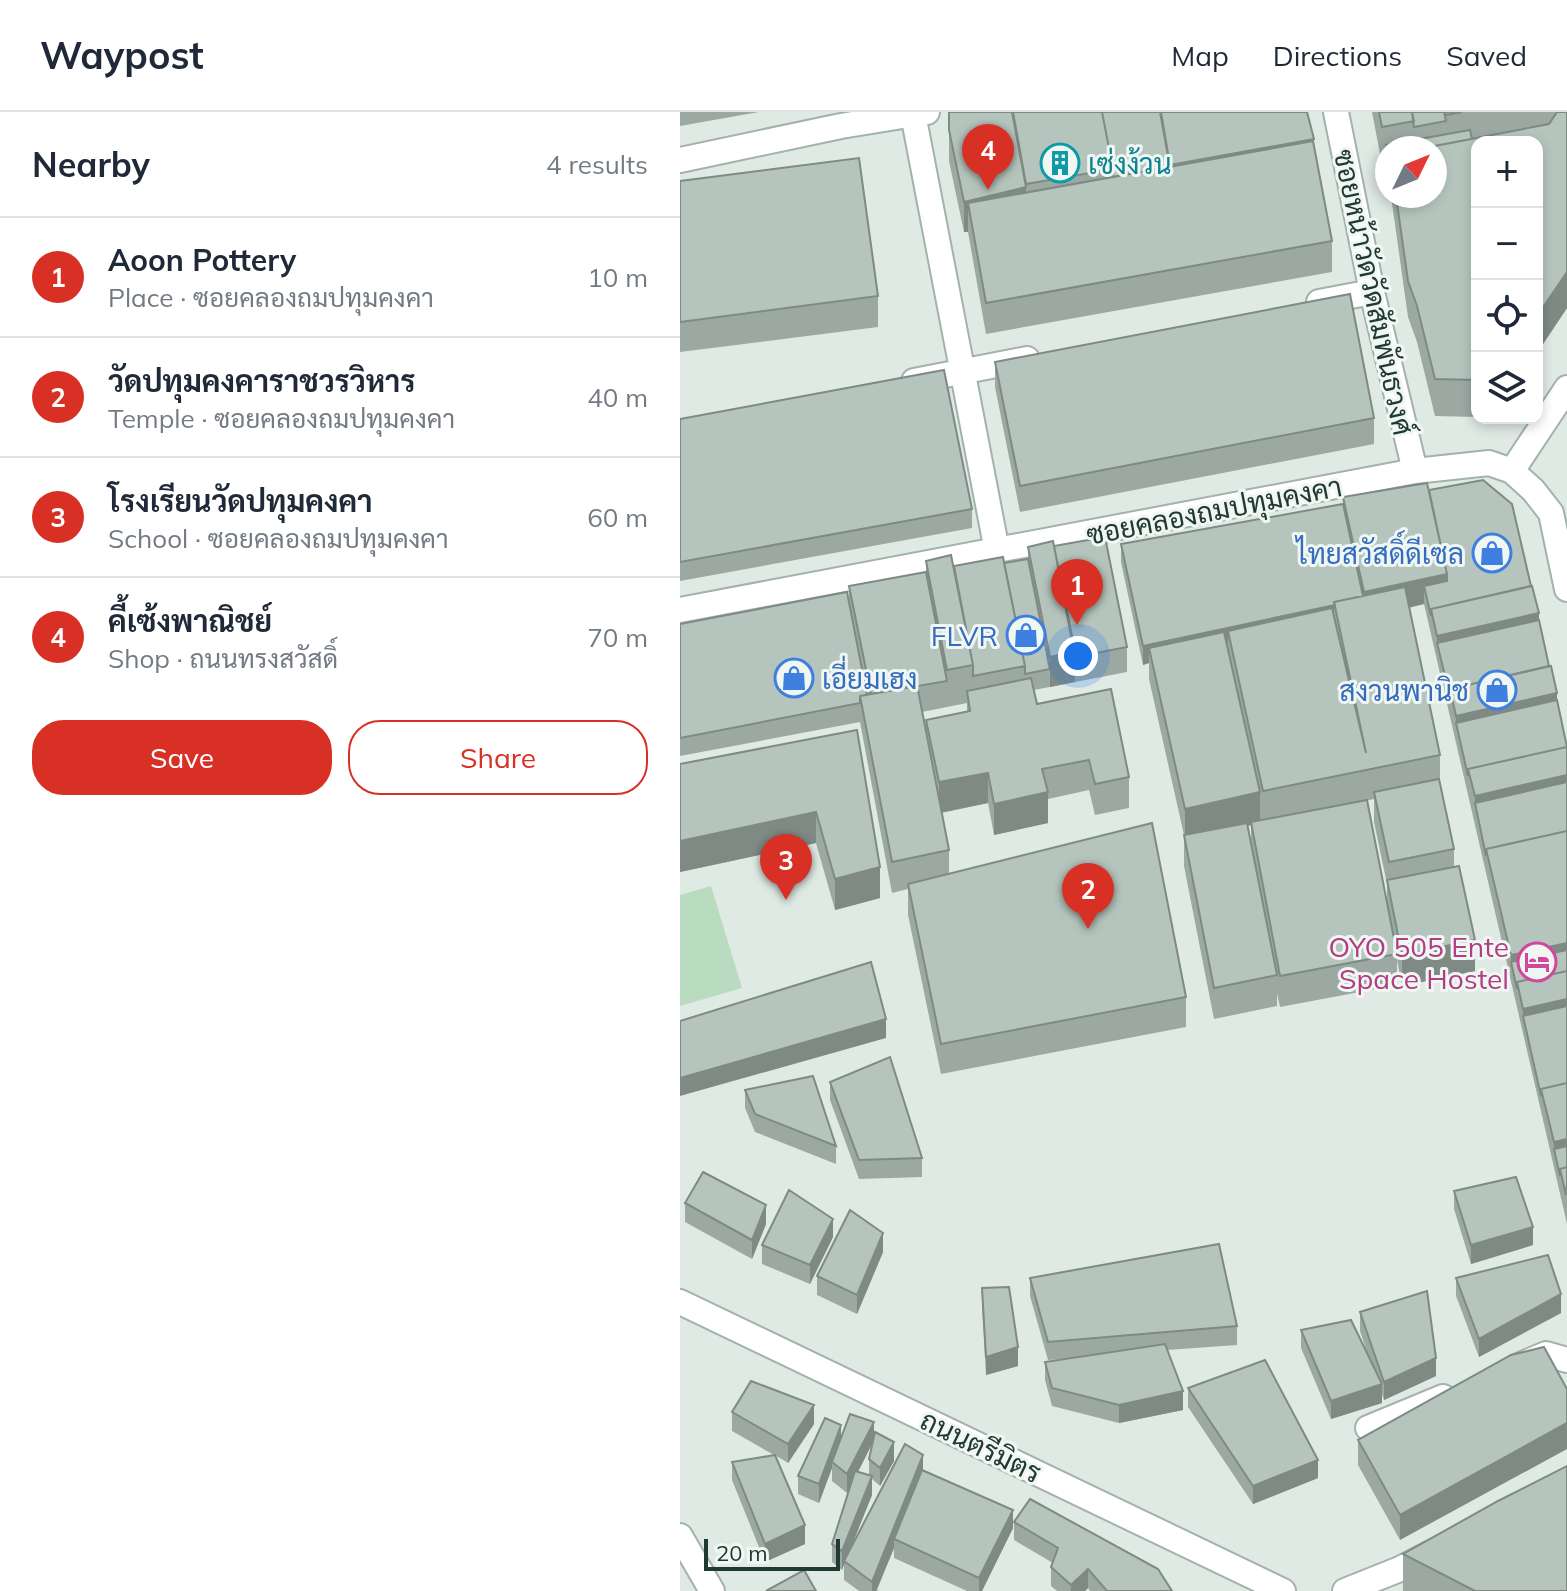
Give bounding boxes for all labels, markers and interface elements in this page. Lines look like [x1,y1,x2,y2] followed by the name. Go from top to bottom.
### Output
[40,31,204,79] text: Waypost
[1171,38,1229,73] text: Map
[1273,38,1402,73] text: Directions
[1446,38,1527,73] text: Saved
[962,124,1014,190] pin: 4
[1375,136,1447,208] north arrow
[1471,136,1543,424] map controls
[1471,136,1543,208] button: +
[1039,142,1081,184] building icon: เซ่งง้วน
[32,143,150,186] text: Nearby
[1088,146,1172,181] place label: เซ่งง้วน
[1327,146,1422,438] street label: ซอยหน้าวัดวัดสัมพันธวงศ์
[546,148,648,181] text: 4 results
[1471,208,1543,280] button: −
[108,241,296,279] text: Aoon Pottery
[50,261,66,294] text: 1
[587,261,648,294] text: 10 m
[1471,280,1543,352] button: locate
[108,281,434,314] text: Place · ซอยคลองถมปทุมคงคา
[1471,352,1543,424] button: layers
[108,362,415,400] text: วัดปทุมคงคาราชวรวิหาร
[50,381,66,414] text: 2
[587,381,648,414] text: 40 m
[108,402,455,435] text: Temple · ซอยคลองถมปทุมคงคา
[1083,468,1345,555] street label: ซอยคลองถมปทุมคงคา
[108,482,372,520] text: โรงเรียนวัดปทุมคงคา
[50,501,66,534] text: 3
[587,501,648,534] text: 60 m
[108,522,449,555] text: School · ซอยคลองถมปทุมคงคา
[1295,530,1464,571] place label: ไทยสวัสดิ์ดีเซล
[1471,532,1513,574] shop icon: ไทยสวัสดิ์ดีเซล
[1051,559,1103,625] pin: 1
[108,602,272,640] text: คี้เซ้งพาณิชย์
[1005,614,1047,656] shop icon: FLVR
[931,618,998,653] place label: FLVR
[50,621,66,654] text: 4
[587,621,648,654] text: 70 m
[1058,636,1098,676] your location
[108,642,338,675] text: Shop · ถนนทรงสวัสดิ์
[822,655,918,696] place label: เอี่ยมเฮง
[773,657,815,699] shop icon: เอี่ยมเฮง
[1476,669,1518,711] shop icon: สงวนพานิช
[1339,673,1469,708] place label: สงวนพานิช
[32,720,332,795] button: Save
[348,720,648,795] button: Share
[760,834,812,900] pin: 3
[1062,863,1114,929] pin: 2
[1328,929,1509,996] place label: OYO 505 Ente Space Hostel
[1516,941,1558,983] hotel icon: OYO 505 Ente Space Hostel
[915,1402,1047,1490] street label: ถนนตรีมิตร
[704,1535,840,1571] scale bar
[716,1539,767,1567] text: 20 m

